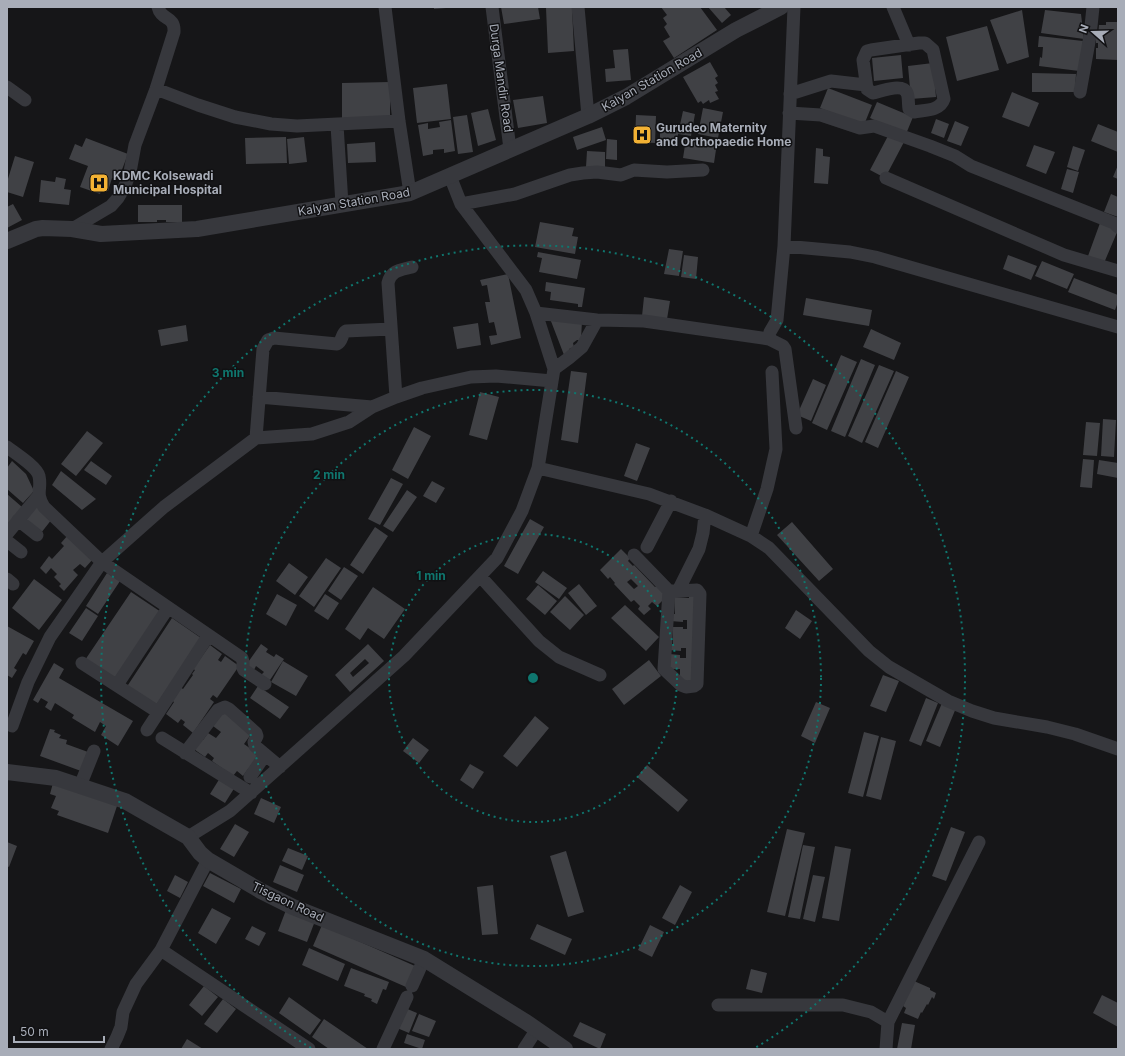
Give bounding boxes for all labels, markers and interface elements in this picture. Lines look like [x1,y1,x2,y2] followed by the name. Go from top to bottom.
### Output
[1073,12,1113,52] north arrow
[1076,22,1092,35] text: N
[486,23,517,133] street label: Durga Mandir Road
[599,45,705,114] street label: Kalyan Station Road
[656,120,791,149] place label: Gurudeo Maternity and Orthopaedic Home
[631,124,653,146] hospital icon: Gurudeo Maternity and Orthopaedic Home
[113,168,222,197] place label: KDMC Kolsewadi Municipal Hospital
[88,172,110,194] hospital icon: KDMC Kolsewadi Municipal Hospital
[297,184,411,219] street label: Kalyan Station Road
[212,365,244,380] text: 3 min
[313,467,345,482] text: 2 min
[416,568,446,583] text: 1 min
[526,671,540,685] centre of rings
[250,878,327,925] street label: Tisgaon Road
[14,1018,104,1044] scale bar
[20,1024,49,1039] text: 50 m

